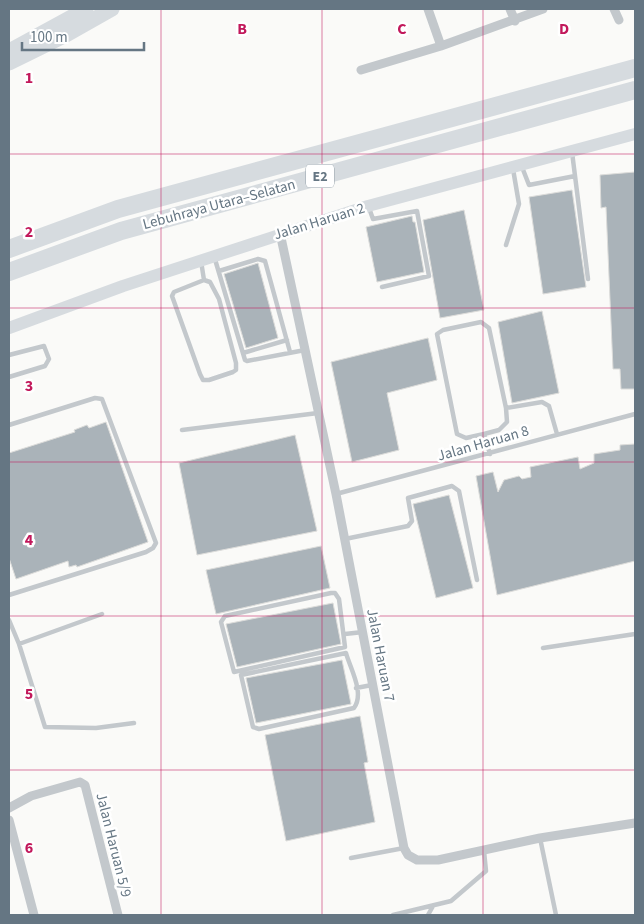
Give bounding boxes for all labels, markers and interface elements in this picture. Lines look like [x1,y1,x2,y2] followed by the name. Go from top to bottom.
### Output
[237,18,247,40] text: B
[397,18,407,40] text: C
[559,18,569,40] text: D
[22,20,145,52] scale bar
[30,27,68,48] text: 100 m
[25,67,33,89] text: 1
[306,165,334,188] road number: E2
[140,174,298,235] street label: Lebuhraya Utara–Selatan
[271,198,367,245] street label: Jalan Haruan 2
[25,221,33,243] text: 2
[25,375,33,397] text: 3
[435,420,531,467] street label: Jalan Haruan 8
[25,529,34,551] text: 4
[361,607,400,703] street label: Jalan Haruan 7
[25,683,33,705] text: 5
[90,791,137,900] street label: Jalan Haruan 5/9
[25,837,33,859] text: 6

